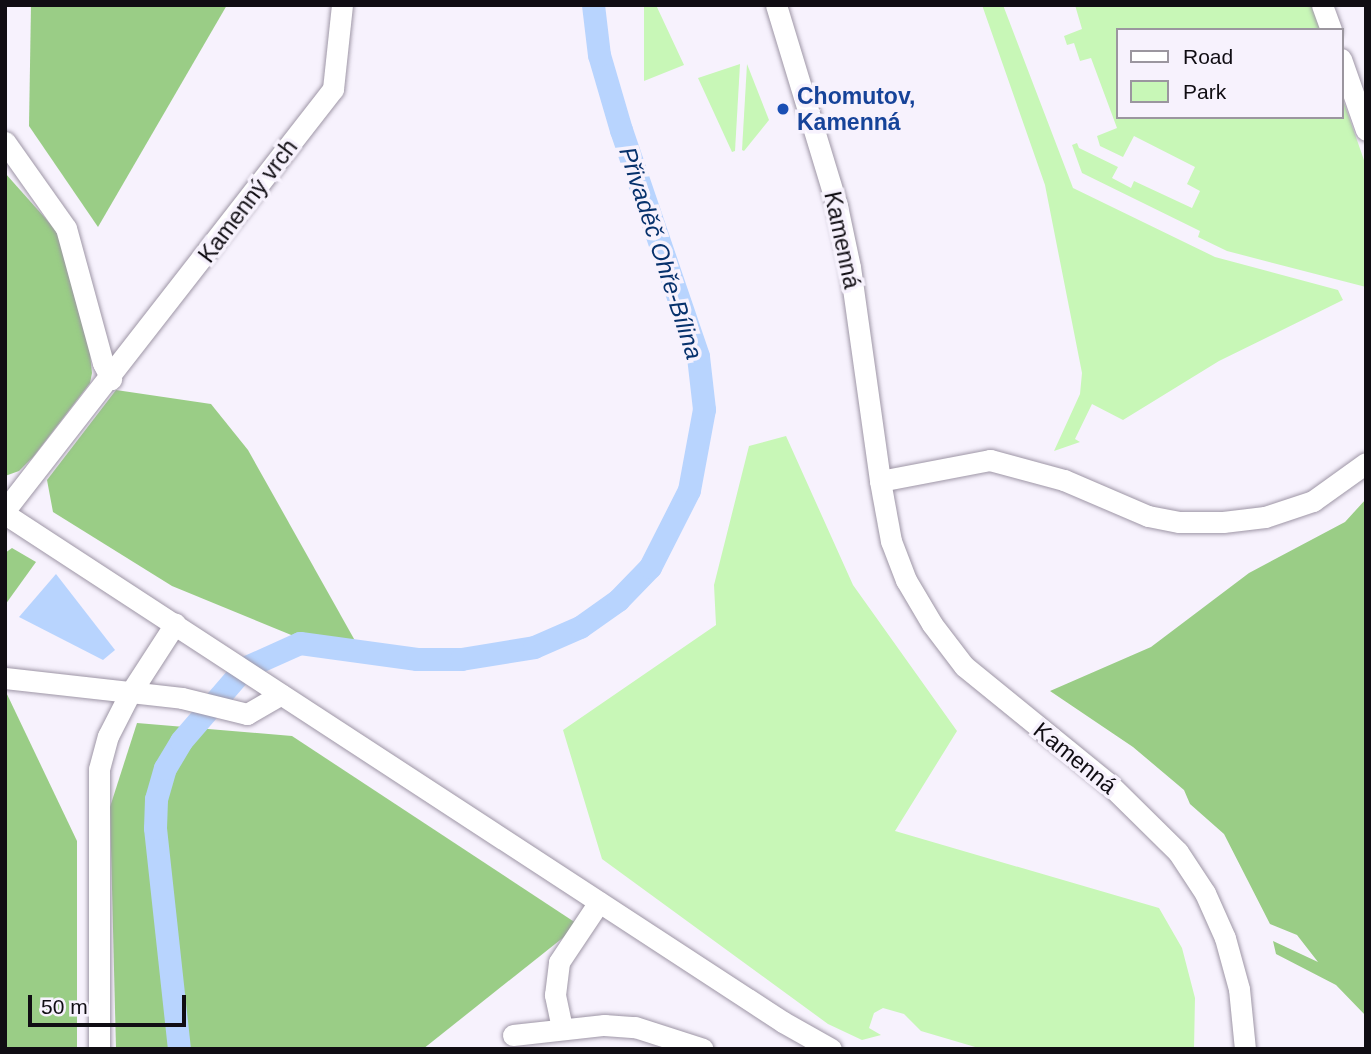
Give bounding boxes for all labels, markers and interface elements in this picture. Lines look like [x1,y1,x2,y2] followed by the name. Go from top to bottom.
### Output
[1116,28,1343,119] legend
[1183,45,1233,68] text: Road
[1183,80,1226,103] text: Park
[797,82,915,136] place label: Chomutov, Kamenná
[775,101,791,117] marker: Chomutov, Kamenná
[193,134,303,268] street label: Kamenný vrch
[613,143,709,363] water label: Přivaděč Ohře-Bílina
[818,189,866,291] street label: Kamenná
[1028,716,1122,800] street label: Kamenná
[32,981,189,1025] scale bar
[41,995,88,1018] text: 50 m

